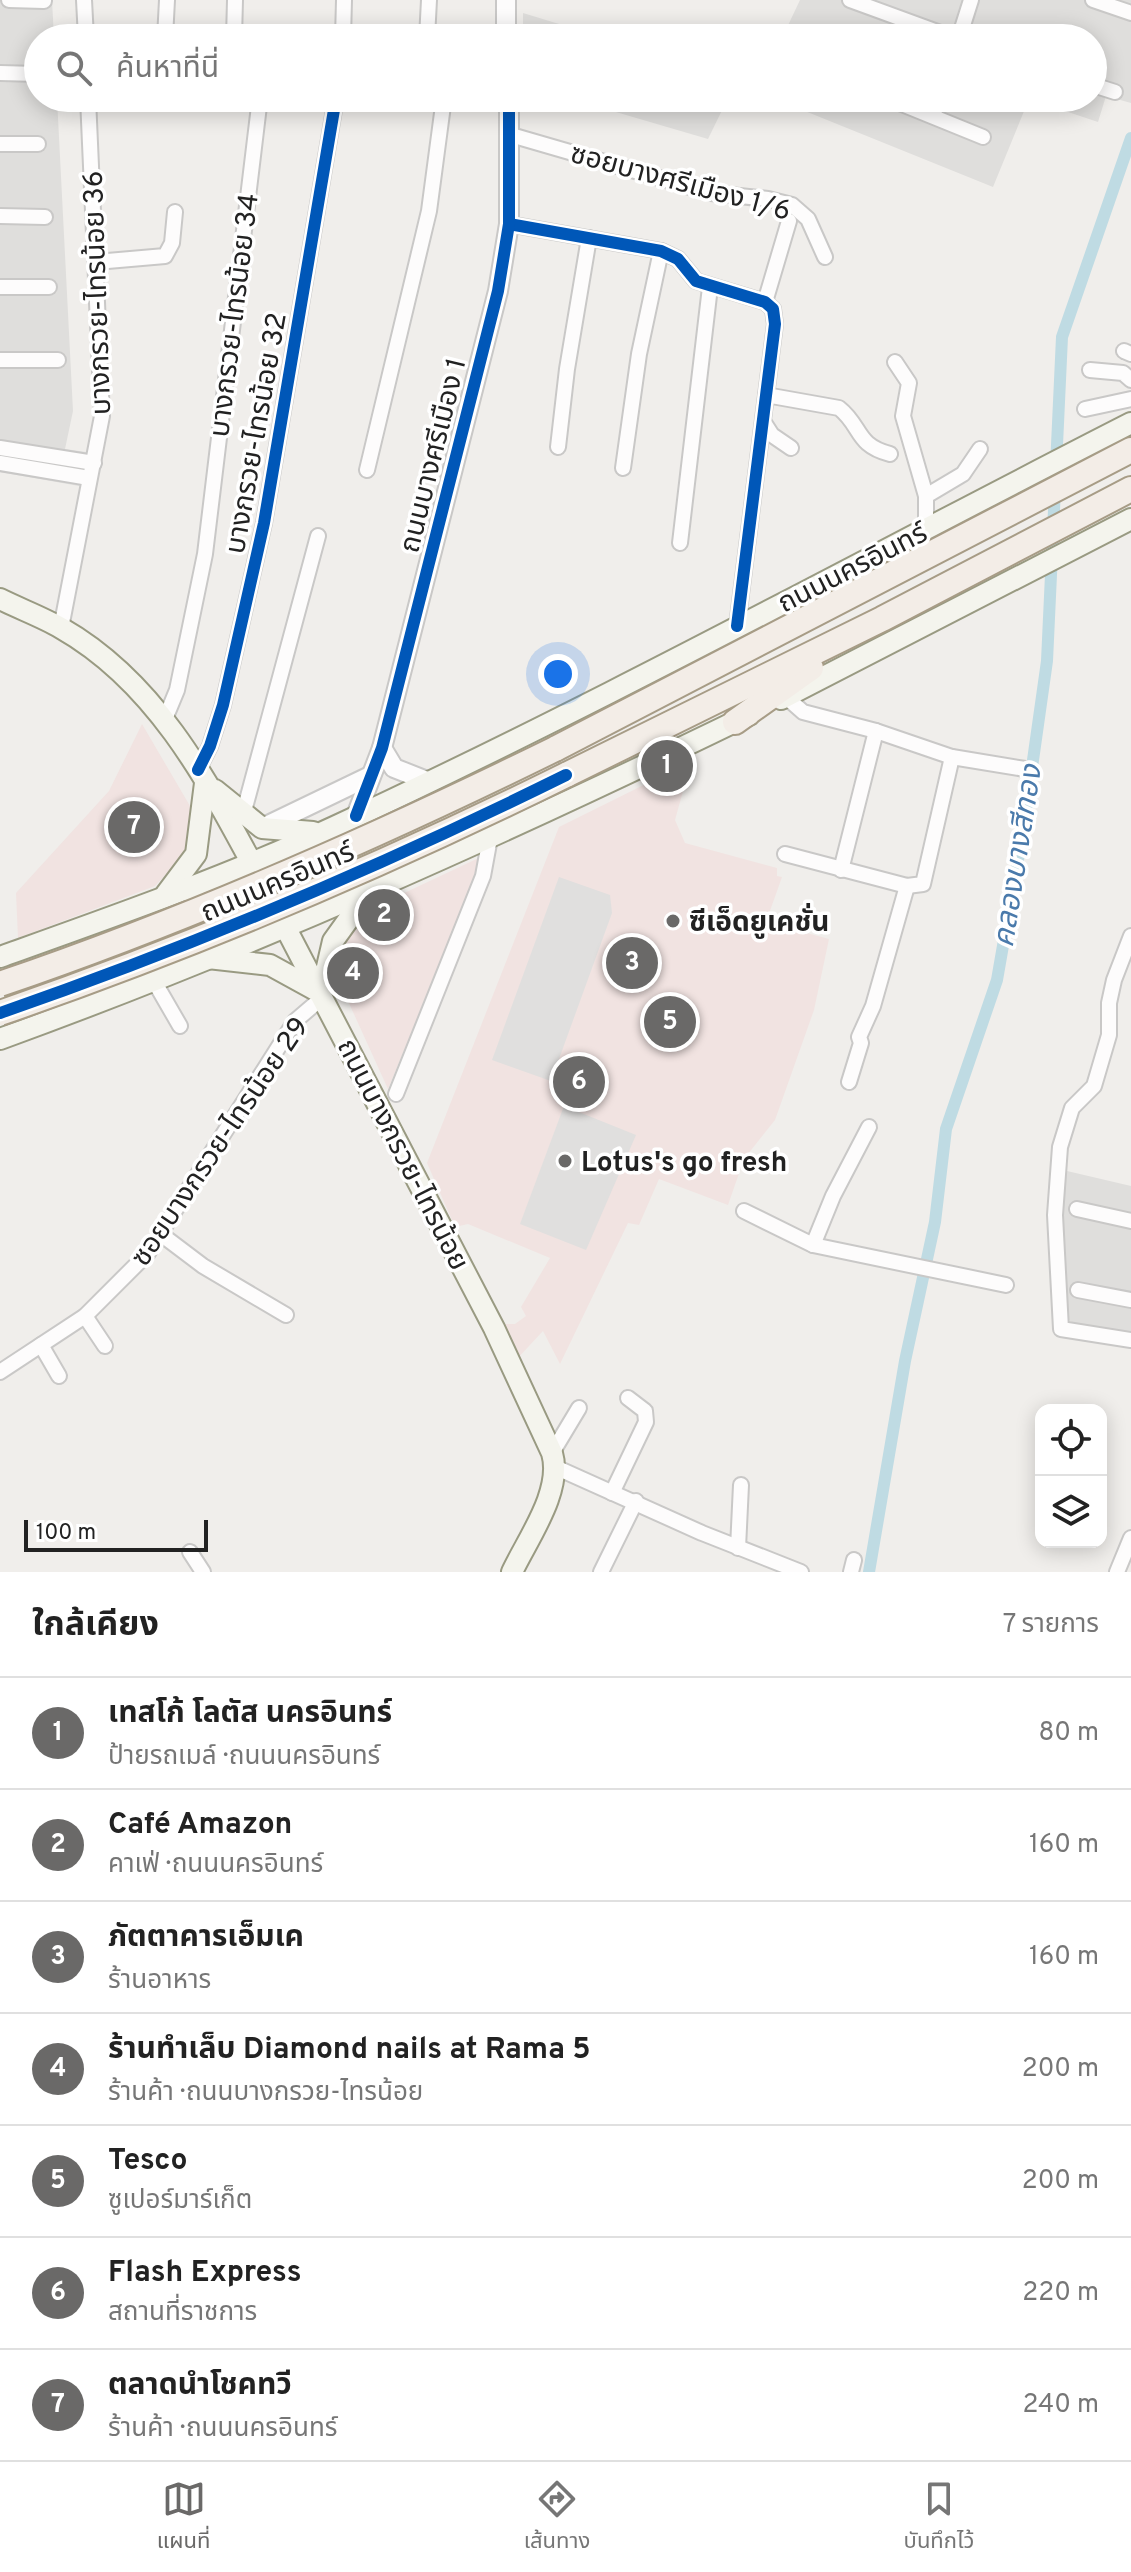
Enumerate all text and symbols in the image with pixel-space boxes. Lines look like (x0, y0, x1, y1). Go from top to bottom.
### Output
search box (24, 24, 1107, 112)
icon: search (52, 46, 96, 90)
text: ค้นหาที่นี่ (116, 51, 219, 88)
street label: ซอยบางศรีเมือง 1/6 (566, 137, 794, 231)
street label: บางกรวย-ไทรน้อย 36 (77, 170, 121, 416)
street label: บางกรวย-ไทรน้อย 34 (203, 191, 269, 439)
street label: บางกรวย-ไทรน้อย 32 (219, 310, 297, 557)
street label: ถนนบางศรีเมือง 1 (393, 355, 476, 557)
street label: ถนนนครอินทร์ (772, 516, 935, 623)
your location (538, 654, 578, 694)
pin: 1 (641, 736, 693, 796)
water label: คลองบางสีทอง (987, 761, 1052, 950)
pin: 7 (108, 797, 160, 857)
street label: ถนนนครอินทร์ (196, 835, 362, 932)
pin: 2 (358, 885, 410, 945)
place label: ซีเอ็ดยูเคชั่น (689, 902, 829, 942)
marker: ซีเอ็ดยูเคชั่น (664, 912, 682, 930)
pin: 3 (606, 933, 658, 993)
pin: 4 (327, 943, 379, 1003)
pin: 5 (644, 992, 696, 1052)
street label: ซอยบางกรวย-ไทรน้อย 29 (125, 1011, 318, 1274)
street label: ถนนบางกรวย-ไทรน้อย (327, 1033, 475, 1277)
pin: 6 (553, 1052, 605, 1112)
place label: Lotus's go fresh (581, 1146, 787, 1182)
marker: Lotus's go fresh (556, 1152, 574, 1170)
map controls (1035, 1404, 1107, 1548)
button: locate (1035, 1404, 1107, 1476)
button: layers (1035, 1476, 1107, 1548)
scale bar (24, 1516, 208, 1552)
text: 100 m (36, 1520, 96, 1547)
text: ใกล้เคียง (32, 1605, 159, 1648)
text: 7 รายการ (1003, 1609, 1099, 1642)
text: เทสโก้ โลตัส นครอินทร์ (108, 1696, 392, 1733)
text: 1 (53, 1717, 63, 1750)
text: 80 m (1039, 1717, 1099, 1750)
text: ป้ายรถเมล์ · ถนนนครอินทร์ (108, 1741, 380, 1774)
text: Café Amazon (108, 1807, 292, 1844)
text: 2 (50, 1829, 66, 1862)
text: 160 m (1029, 1829, 1099, 1862)
text: คาเฟ่ · ถนนนครอินทร์ (108, 1849, 323, 1882)
text: ภัตตาคารเอ็มเค (108, 1920, 304, 1957)
text: 3 (50, 1941, 66, 1974)
text: 160 m (1029, 1941, 1099, 1974)
text: ร้านอาหาร (108, 1965, 211, 1998)
text: ร้านทำเล็บ Diamond nails at Rama 5 (108, 2032, 591, 2069)
text: 4 (50, 2053, 66, 2086)
text: 200 m (1022, 2053, 1099, 2086)
text: ร้านค้า · ถนนบางกรวย-ไทรน้อย (108, 2077, 423, 2110)
text: Tesco (108, 2143, 188, 2180)
text: 5 (50, 2165, 66, 2198)
text: 200 m (1022, 2165, 1099, 2198)
text: ซูเปอร์มาร์เก็ต (108, 2185, 252, 2218)
text: Flash Express (108, 2255, 302, 2292)
text: 6 (50, 2277, 66, 2310)
text: 220 m (1022, 2277, 1099, 2310)
text: สถานที่ราชการ (108, 2297, 257, 2330)
text: ตลาดนำโชคทวี (108, 2368, 292, 2405)
text: 7 (51, 2389, 65, 2422)
text: 240 m (1022, 2389, 1099, 2422)
text: ร้านค้า · ถนนนครอินทร์ (108, 2413, 337, 2446)
tab: แผนที่ (157, 2477, 210, 2558)
tab: เส้นทาง (524, 2477, 590, 2558)
tab: บันทึกไว้ (904, 2477, 974, 2558)

